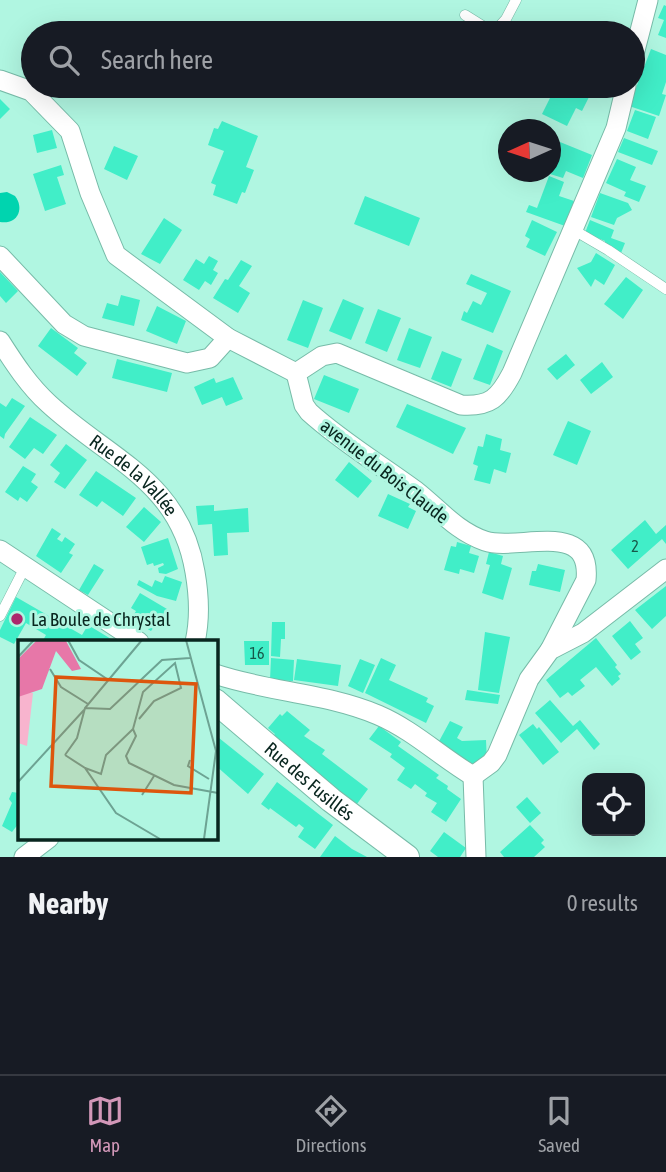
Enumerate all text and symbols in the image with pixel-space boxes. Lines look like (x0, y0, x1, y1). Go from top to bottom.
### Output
search box (21, 21, 645, 98)
icon: search (45, 41, 83, 79)
text: Search here (101, 45, 213, 75)
north arrow (498, 119, 561, 182)
street label: avenue du Bois Claude (317, 414, 453, 528)
street label: Rue de la Vallée (86, 430, 183, 520)
house number: 2 (631, 537, 639, 555)
place label: La Boule de Chrystal (31, 608, 170, 630)
marker: La Boule de Chrystal (9, 611, 25, 627)
inset map (18, 640, 217, 839)
house number: 16 (249, 644, 265, 662)
street label: Rue des Fusillés (260, 737, 359, 825)
map controls (582, 773, 645, 836)
button: locate (582, 773, 645, 836)
text: Nearby (28, 886, 108, 920)
text: 0 results (567, 890, 638, 916)
tab: Map (86, 1092, 124, 1156)
tab: Directions (296, 1092, 366, 1156)
tab: Saved (538, 1092, 580, 1156)

